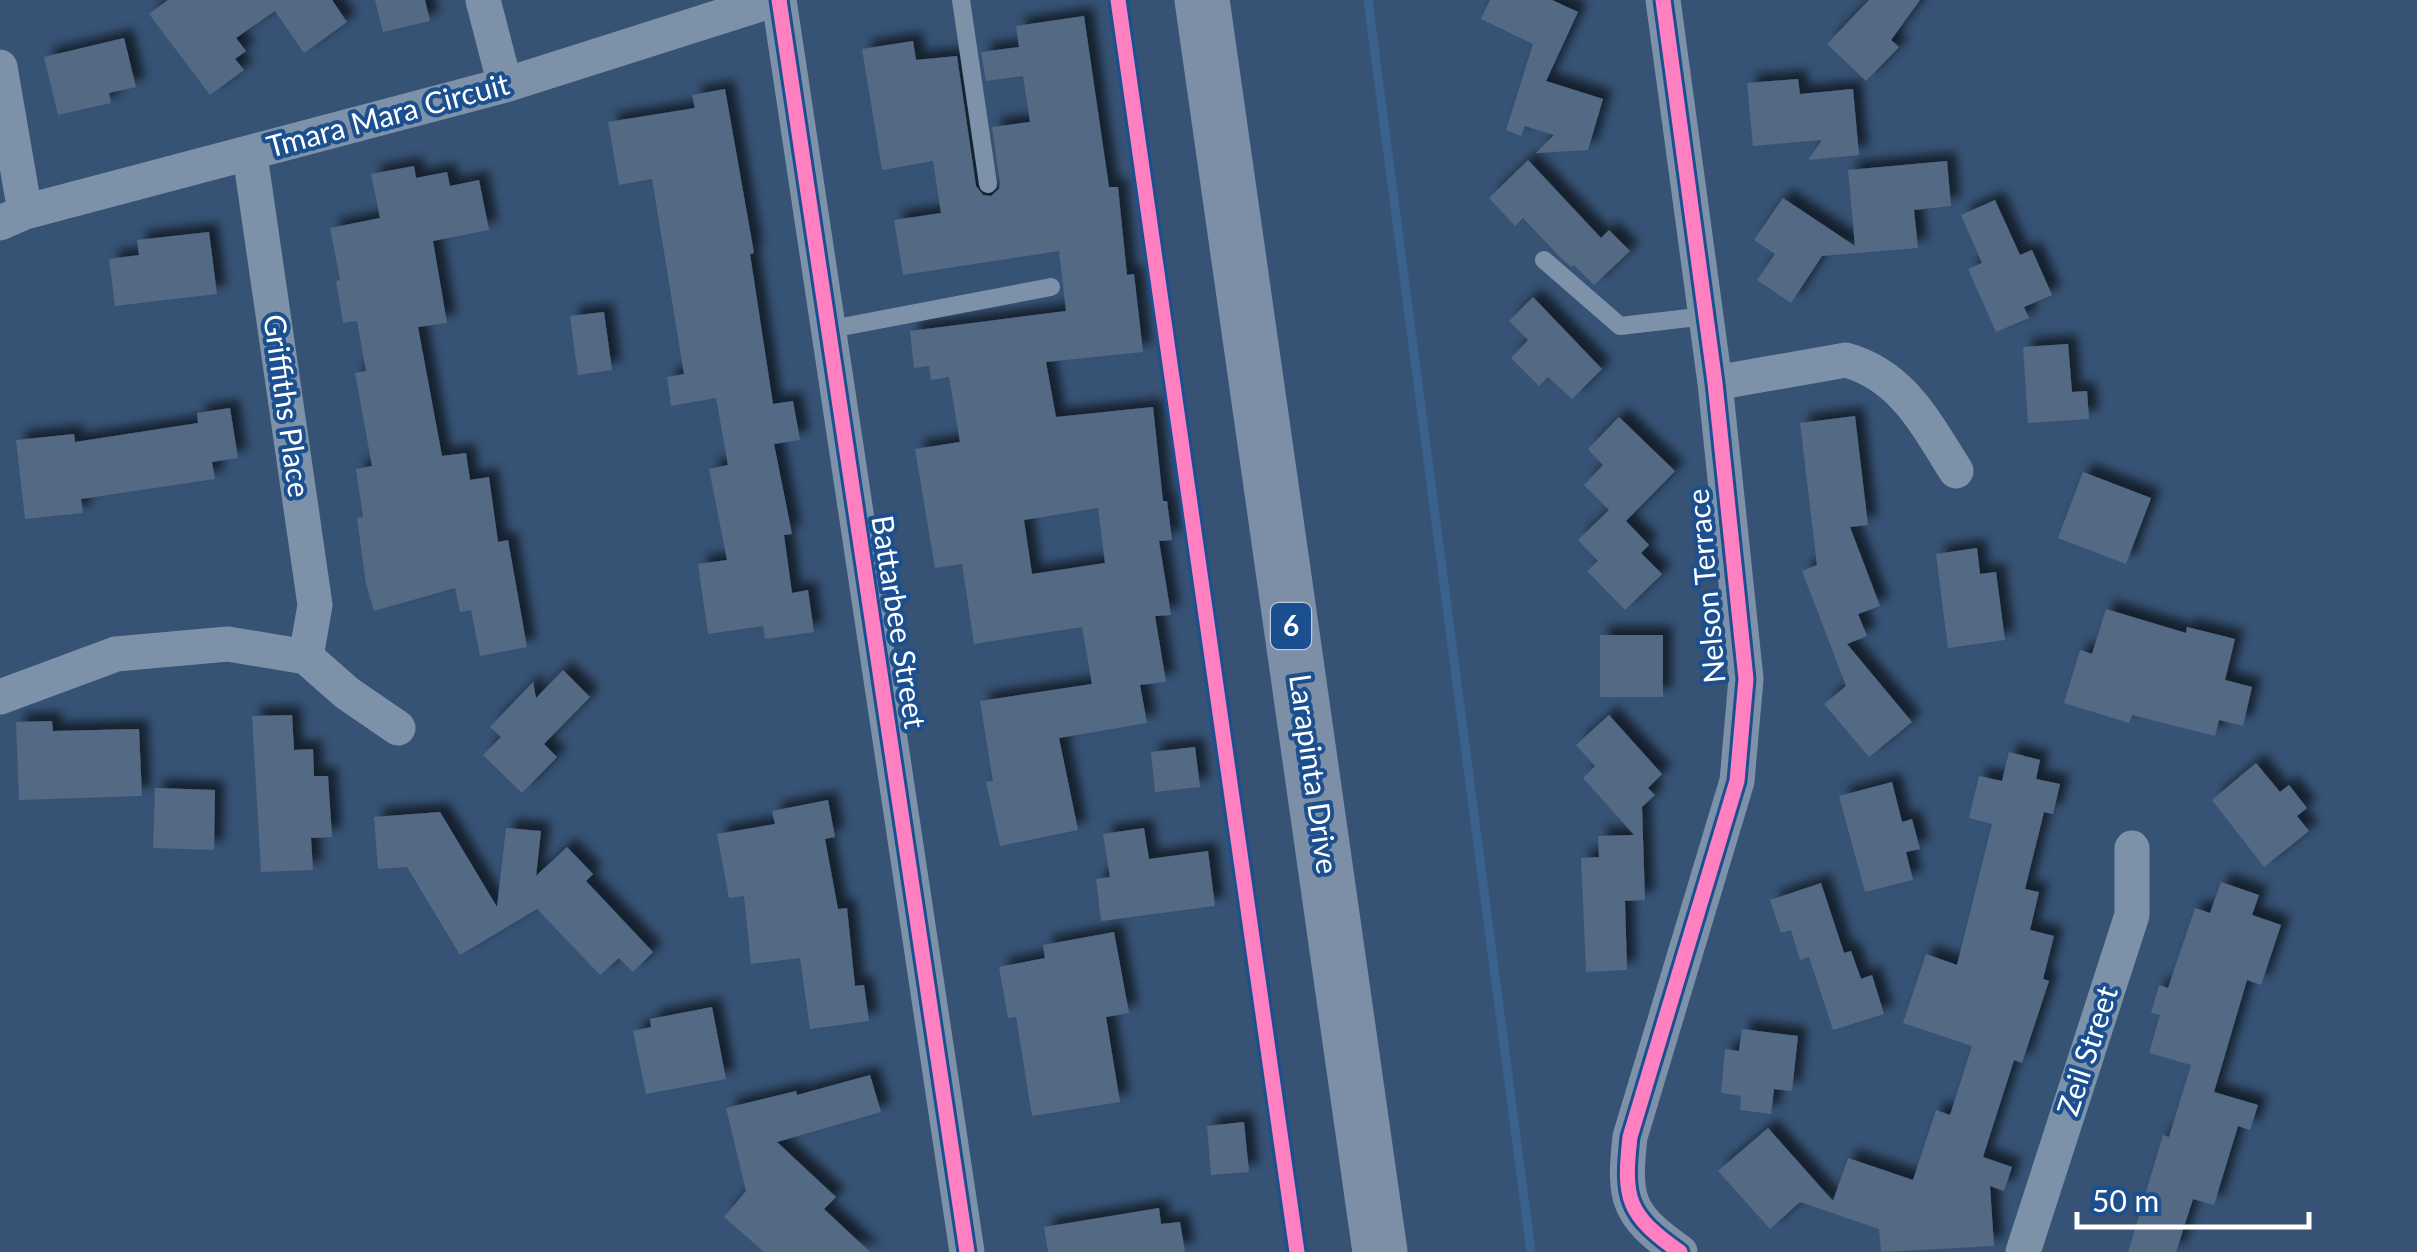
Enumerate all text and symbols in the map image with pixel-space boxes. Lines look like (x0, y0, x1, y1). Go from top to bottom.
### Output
street label: Tmara Mara Circuit (262, 64, 513, 164)
street label: Griffiths Place (257, 312, 319, 500)
street label: Nelson Terrace (1679, 487, 1731, 685)
street label: Battarbee Street (865, 513, 935, 731)
road number: 6 (1271, 603, 1311, 649)
street label: Larapinta Drive (1283, 672, 1347, 876)
street label: Zeil Street (2048, 981, 2124, 1120)
scale bar (2077, 1167, 2310, 1229)
text: 50 m (2092, 1182, 2159, 1218)

